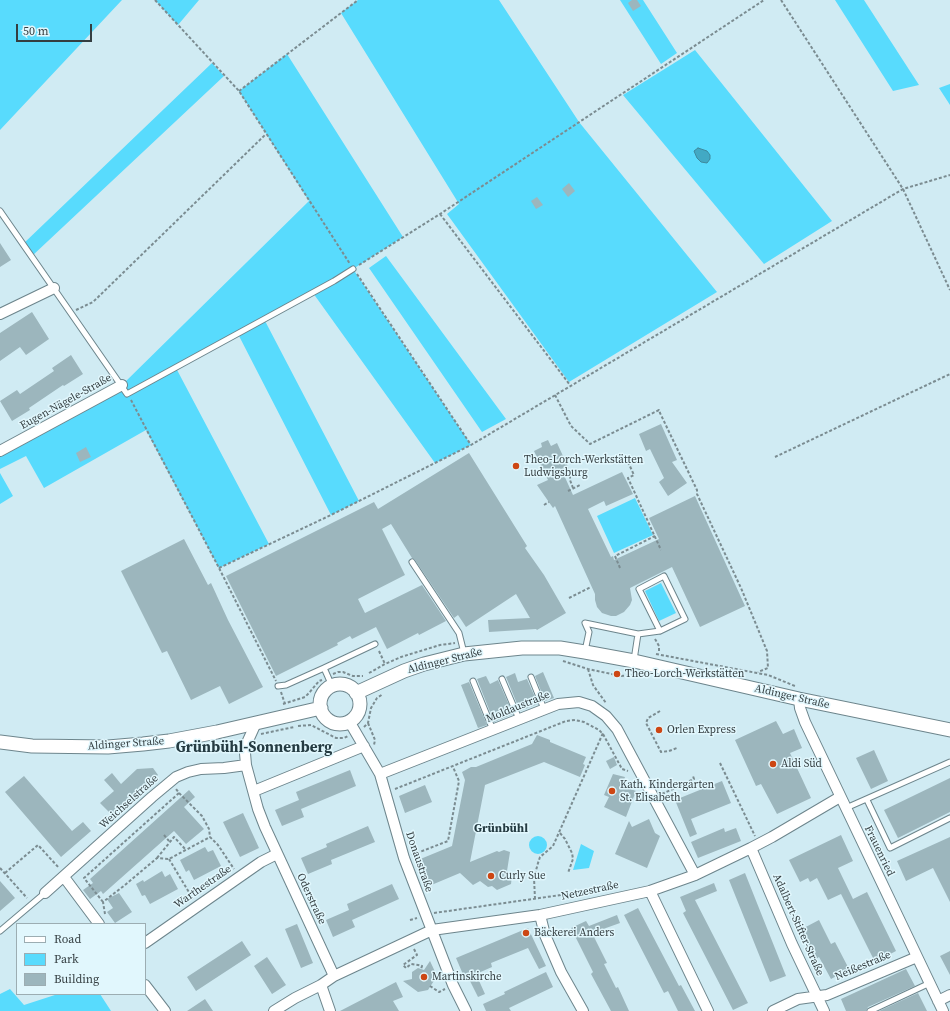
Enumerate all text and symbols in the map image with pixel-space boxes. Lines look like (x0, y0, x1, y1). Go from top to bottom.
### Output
scale bar (18, 16, 94, 42)
text: 50 m (23, 23, 49, 39)
street label: Eugen-Nägele-Straße (18, 371, 114, 433)
place label: Theo-Lorch-Werkstätten Ludwigsburg (524, 453, 643, 479)
marker: Theo-Lorch-Werkstätten Ludwigsburg (511, 461, 521, 471)
street label: Aldinger Straße (406, 645, 484, 677)
place label: Theo-Lorch-Werkstätten (625, 667, 744, 681)
marker: Theo-Lorch-Werkstätten (612, 669, 622, 679)
street label: Aldinger Straße (753, 682, 831, 712)
street label: Moldaustraße (484, 688, 552, 726)
place label: Orlen Express (667, 723, 736, 737)
marker: Orlen Express (654, 725, 664, 735)
street label: Aldinger Straße (87, 735, 165, 753)
district label: Grünbühl-Sonnenberg (176, 739, 332, 757)
place label: Aldi Süd (781, 757, 822, 771)
marker: Aldi Süd (768, 759, 778, 769)
street label: Weichselstraße (97, 772, 161, 832)
place label: Kath. Kindergarten St. Elisabeth (620, 778, 714, 804)
marker: Kath. Kindergarten St. Elisabeth (607, 786, 617, 796)
district label: Grünbühl (474, 822, 528, 836)
street label: Frauenried (861, 824, 897, 878)
street label: Donaustraße (402, 830, 436, 894)
street label: Warthestraße (172, 862, 234, 912)
place label: Curly Sue (499, 869, 546, 883)
street label: Oderstraße (293, 871, 329, 927)
marker: Curly Sue (486, 871, 496, 881)
street label: Adalbert-Stifter-Straße (770, 872, 826, 978)
street label: Netzestraße (560, 878, 620, 904)
legend (16, 923, 146, 995)
place label: Bäckerei Anders (534, 926, 614, 940)
marker: Bäckerei Anders (521, 928, 531, 938)
text: Road (54, 931, 81, 947)
street label: Neißestraße (833, 948, 893, 984)
text: Park (54, 951, 79, 967)
place label: Martinskirche (432, 970, 502, 984)
text: Building (54, 971, 99, 987)
marker: Martinskirche (419, 972, 429, 982)

